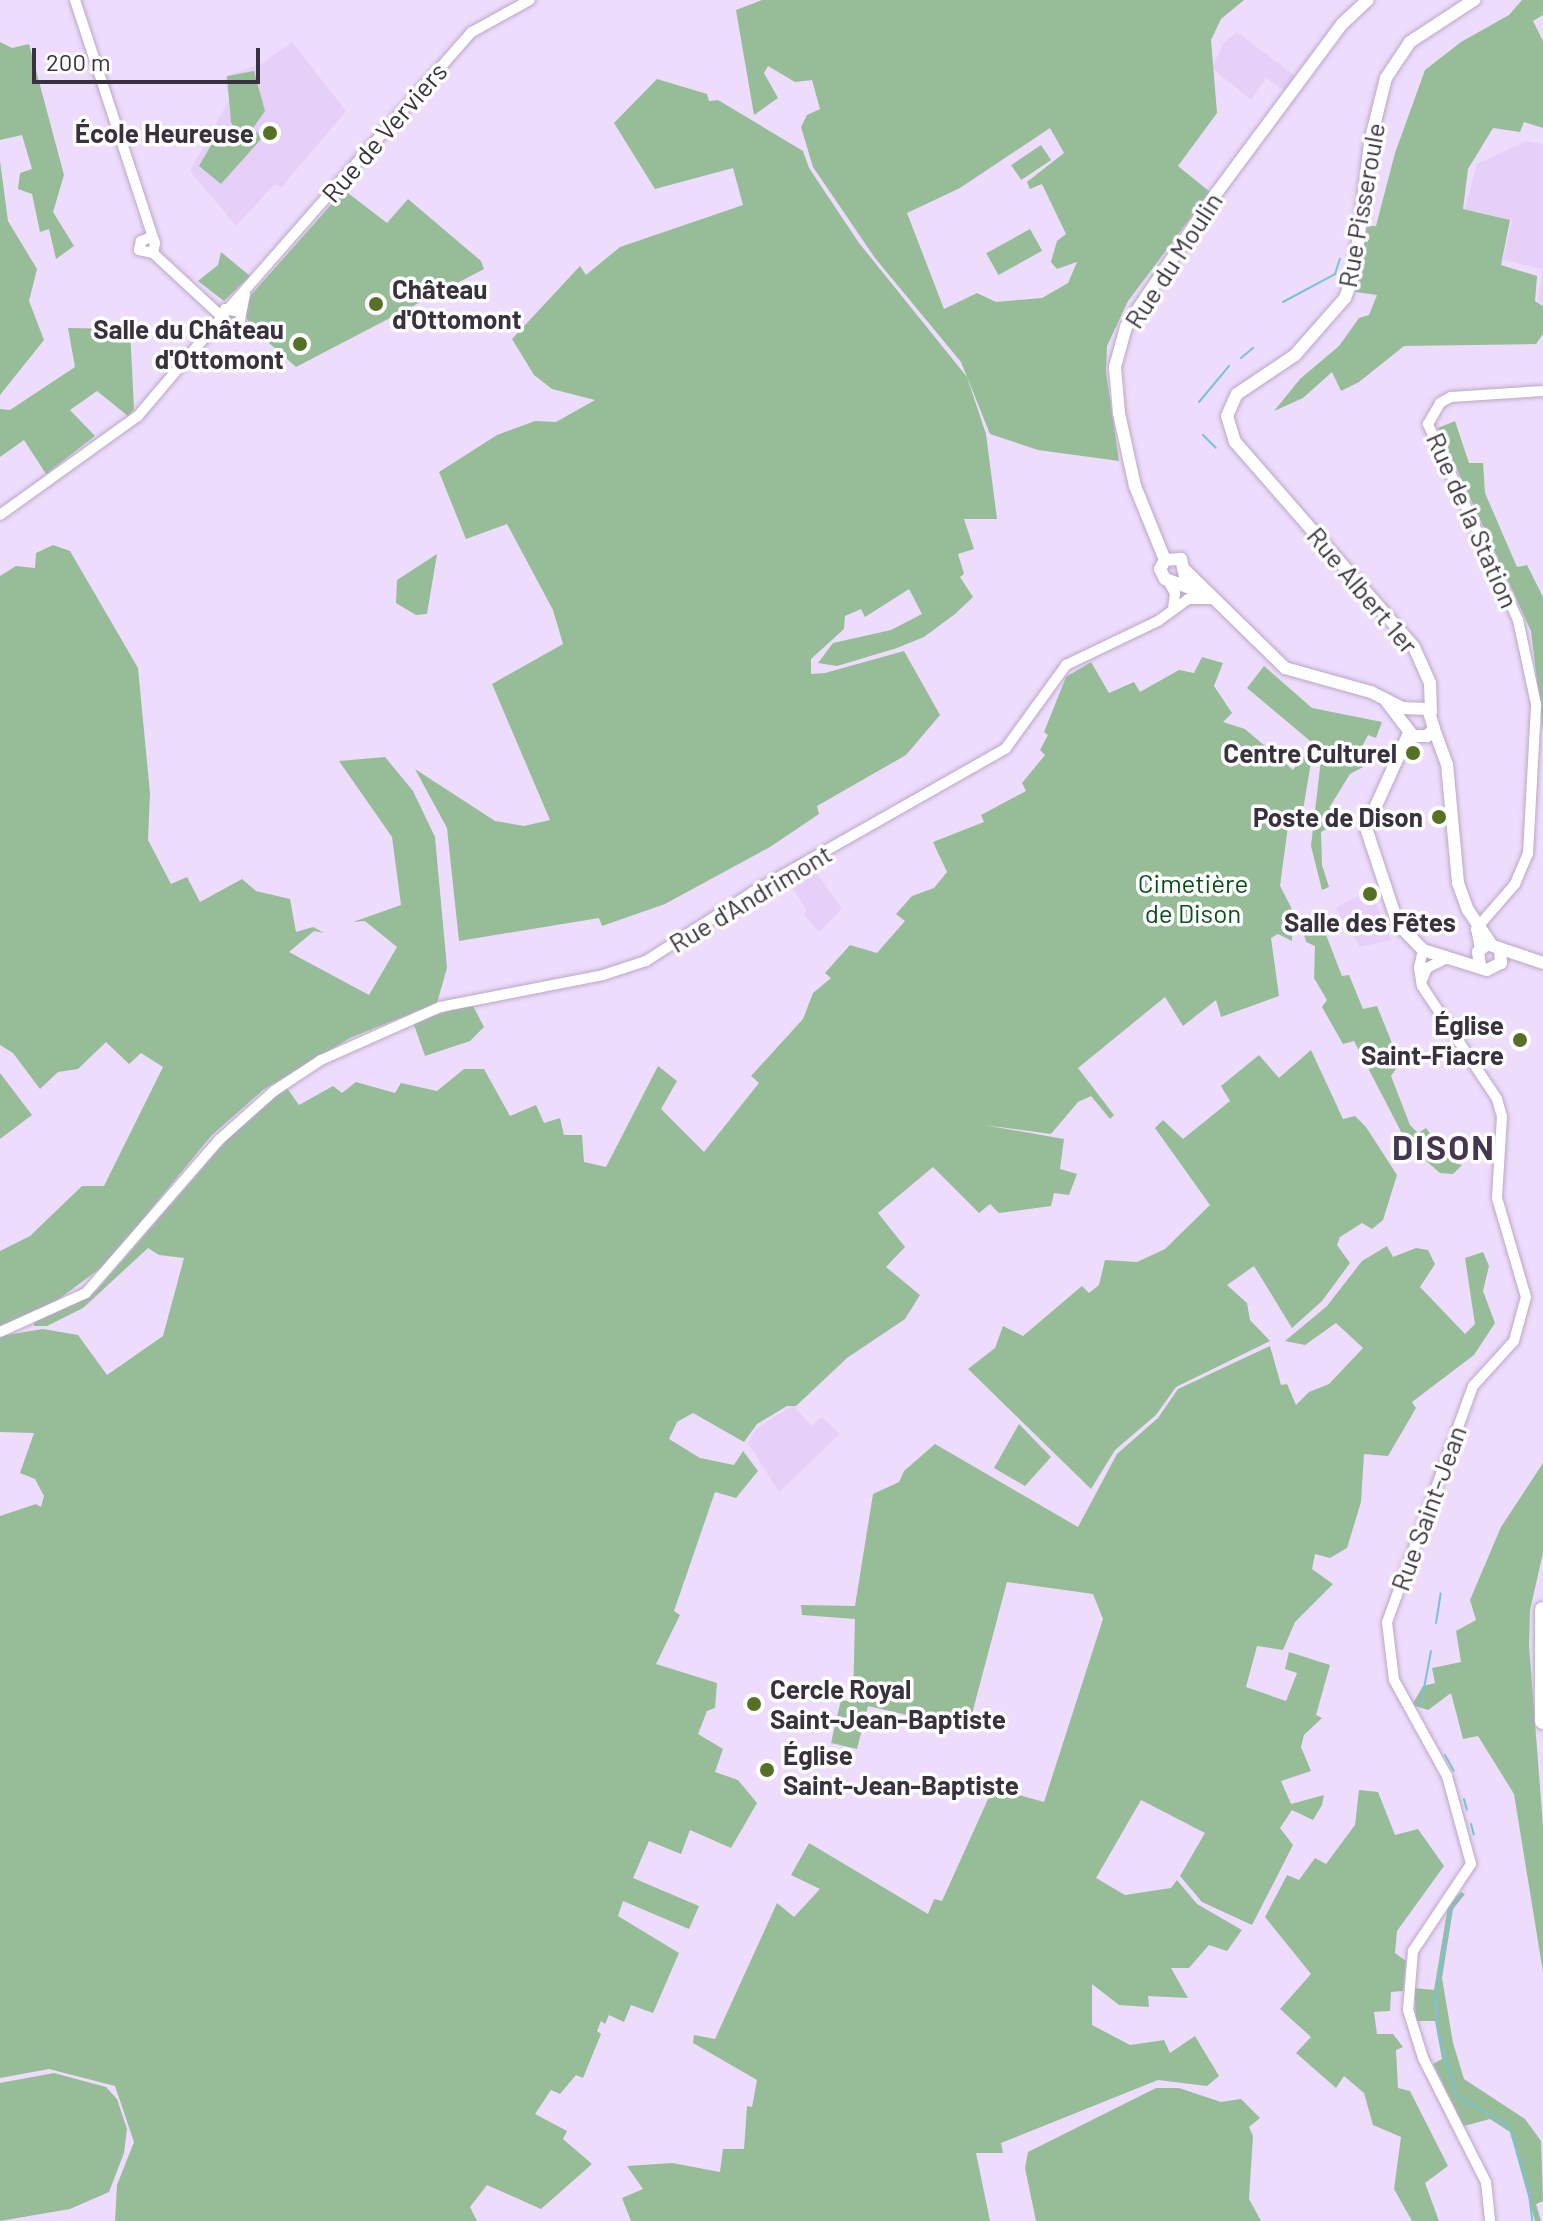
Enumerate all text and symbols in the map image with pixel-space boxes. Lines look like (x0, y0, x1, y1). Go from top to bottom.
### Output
scale bar (36, 32, 264, 82)
text: 200 m (46, 47, 111, 76)
street label: Rue de Verviers (315, 56, 453, 208)
place label: École Heureuse (75, 117, 254, 149)
street label: Rue Pisseroule (1331, 120, 1391, 290)
marker: École Heureuse (261, 124, 279, 142)
street label: Rue du Moulin (1118, 186, 1228, 334)
place label: Château d'Ottomont (392, 273, 522, 334)
marker: Château d'Ottomont (367, 295, 385, 313)
place label: Salle du Château d'Ottomont (93, 313, 284, 374)
marker: Salle du Château d'Ottomont (291, 335, 309, 353)
street label: Rue de la Station (1420, 427, 1526, 613)
street label: Rue Albert 1er (1301, 520, 1425, 660)
place label: Centre Culturel (1223, 737, 1397, 769)
marker: Centre Culturel (1404, 744, 1422, 762)
place label: Poste de Dison (1253, 801, 1423, 833)
marker: Poste de Dison (1430, 808, 1448, 826)
street label: Rue d'Andrimont (663, 837, 837, 959)
park label: Cimetière de Dison (1138, 867, 1248, 928)
marker: Salle des Fêtes (1361, 885, 1379, 903)
place label: Salle des Fêtes (1284, 906, 1456, 938)
place label: Église Saint-Fiacre (1361, 1009, 1504, 1070)
marker: Église Saint-Fiacre (1511, 1031, 1529, 1049)
district label: DISON (1392, 1127, 1496, 1167)
street label: Rue Saint-Jean (1384, 1421, 1472, 1595)
place label: Cercle Royal Saint-Jean-Baptiste (770, 1673, 1006, 1734)
marker: Cercle Royal Saint-Jean-Baptiste (745, 1695, 763, 1713)
place label: Église Saint-Jean-Baptiste (783, 1739, 1019, 1800)
marker: Église Saint-Jean-Baptiste (758, 1761, 776, 1779)

